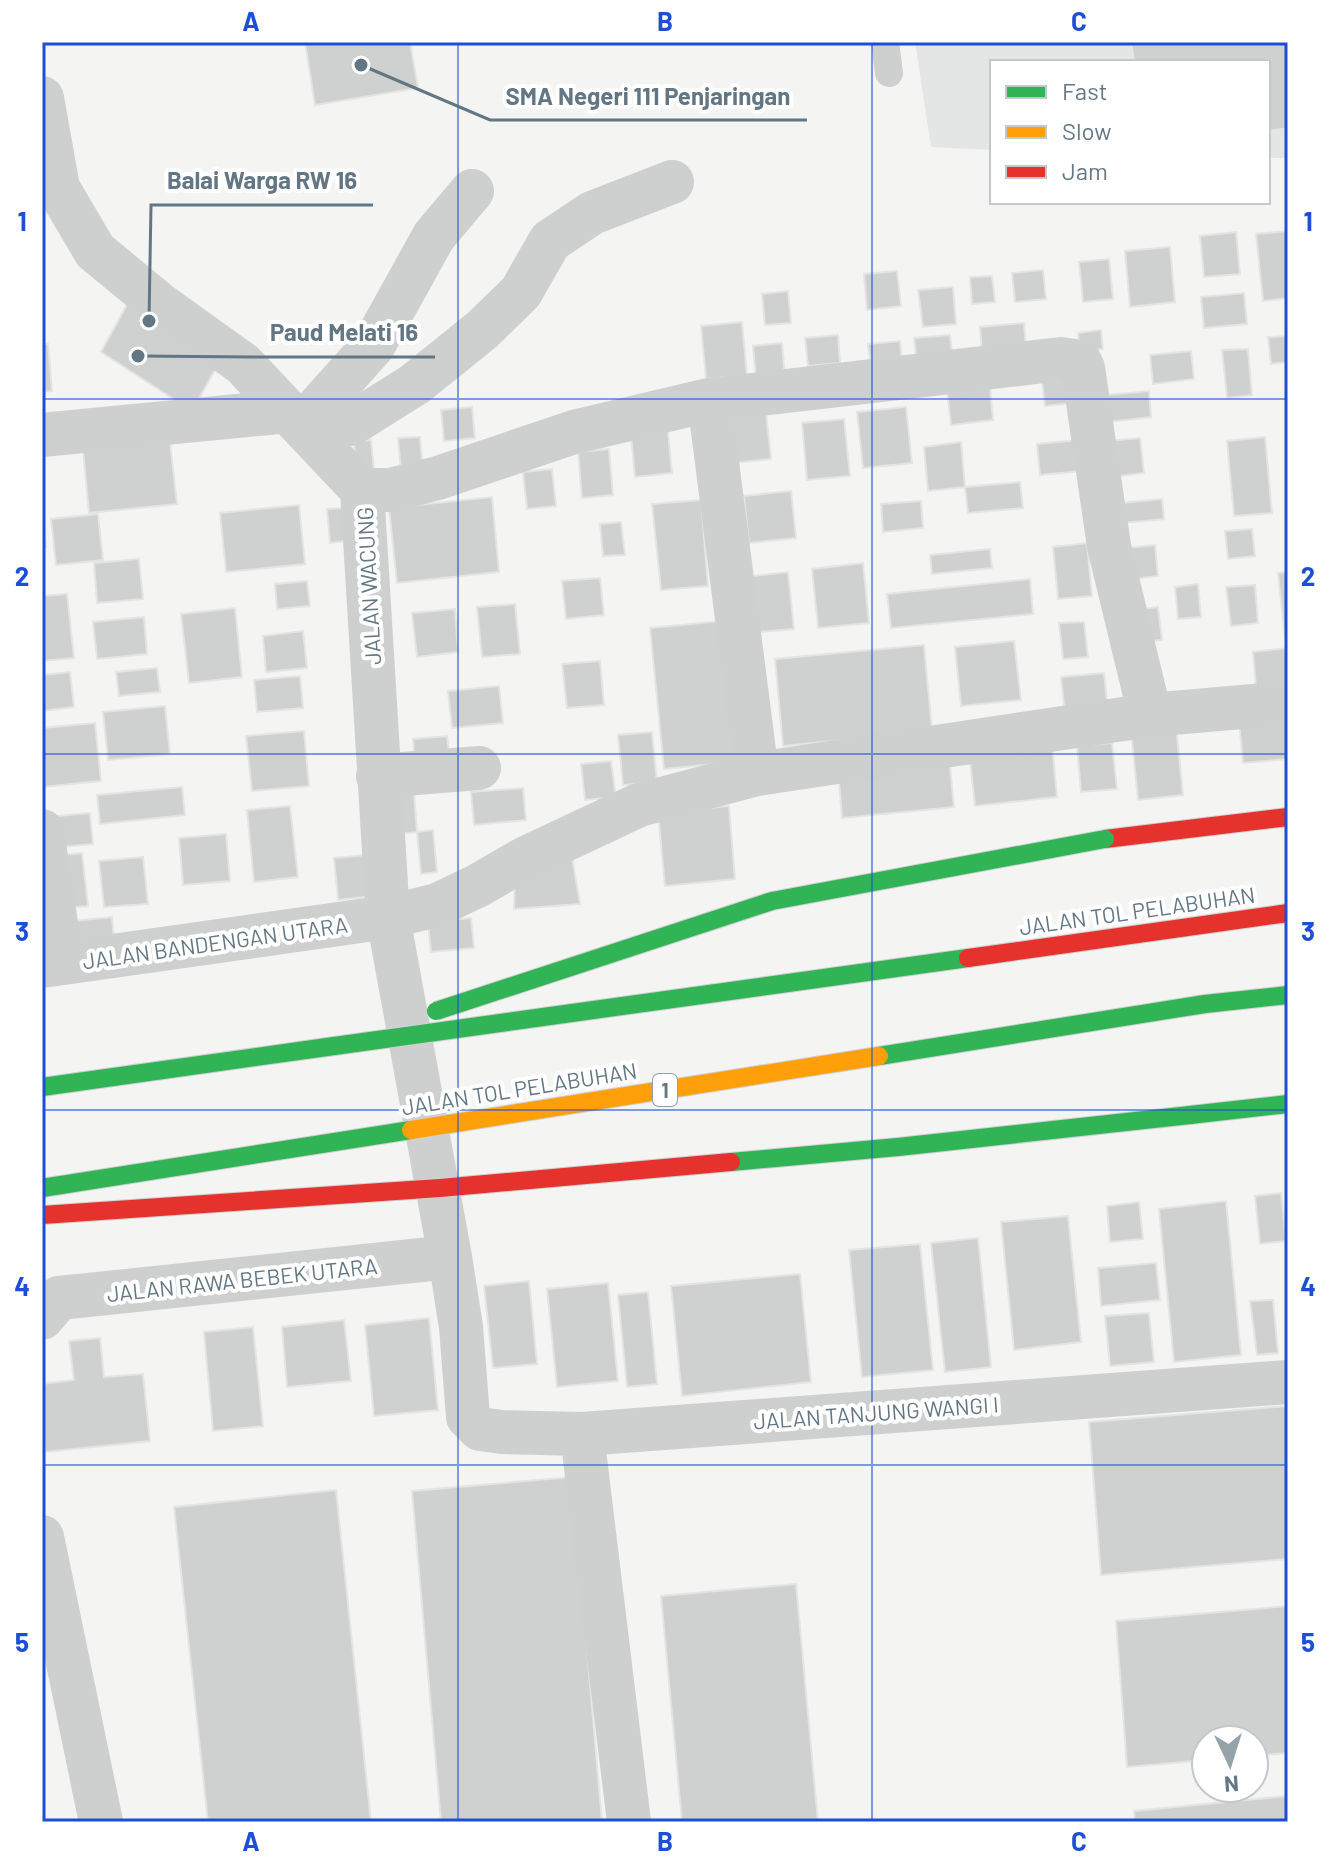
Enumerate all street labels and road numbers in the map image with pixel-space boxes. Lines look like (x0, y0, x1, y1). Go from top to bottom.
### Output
street label: JALAN WACUNG (351, 506, 385, 666)
street label: JALAN TOL PELABUHAN (1017, 881, 1257, 939)
street label: JALAN BANDENGAN UTARA (81, 911, 349, 973)
street label: JALAN TOL PELABUHAN (399, 1057, 639, 1119)
road number: 1 (653, 1074, 677, 1106)
street label: JALAN RAWA BEBEK UTARA (105, 1252, 379, 1306)
street label: JALAN TANJUNG WANGI I (752, 1390, 1000, 1434)

